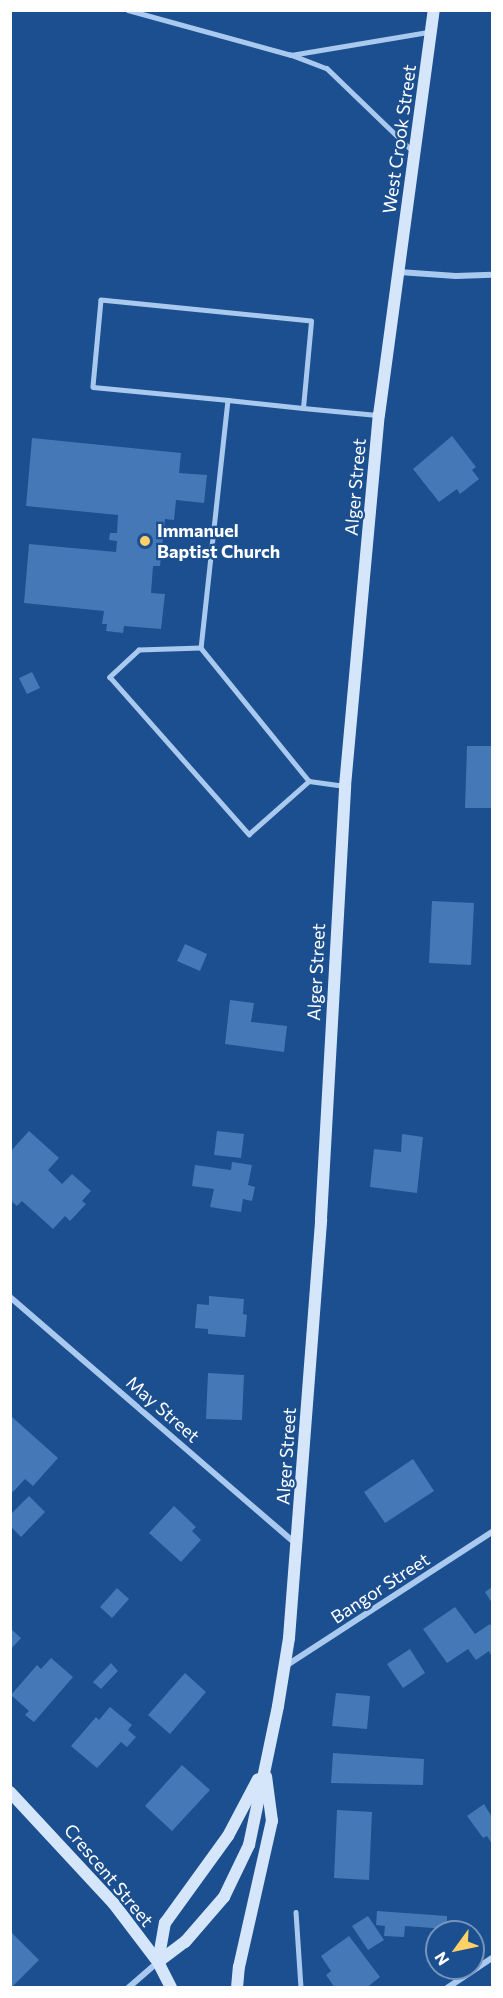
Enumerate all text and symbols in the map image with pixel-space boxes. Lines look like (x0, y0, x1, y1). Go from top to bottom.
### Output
street label: West Crook Street (378, 63, 420, 215)
street label: Alger Street (340, 437, 370, 537)
place label: Immanuel Baptist Church (157, 520, 280, 562)
marker: Immanuel Baptist Church (138, 534, 152, 548)
street label: Alger Street (303, 923, 329, 1021)
street label: May Street (122, 1371, 204, 1447)
street label: Alger Street (272, 1407, 300, 1505)
street label: Bangor Street (327, 1548, 433, 1628)
street label: Crescent Street (60, 1819, 158, 1931)
north arrow (425, 1920, 485, 1980)
text: N (430, 1949, 452, 1969)

